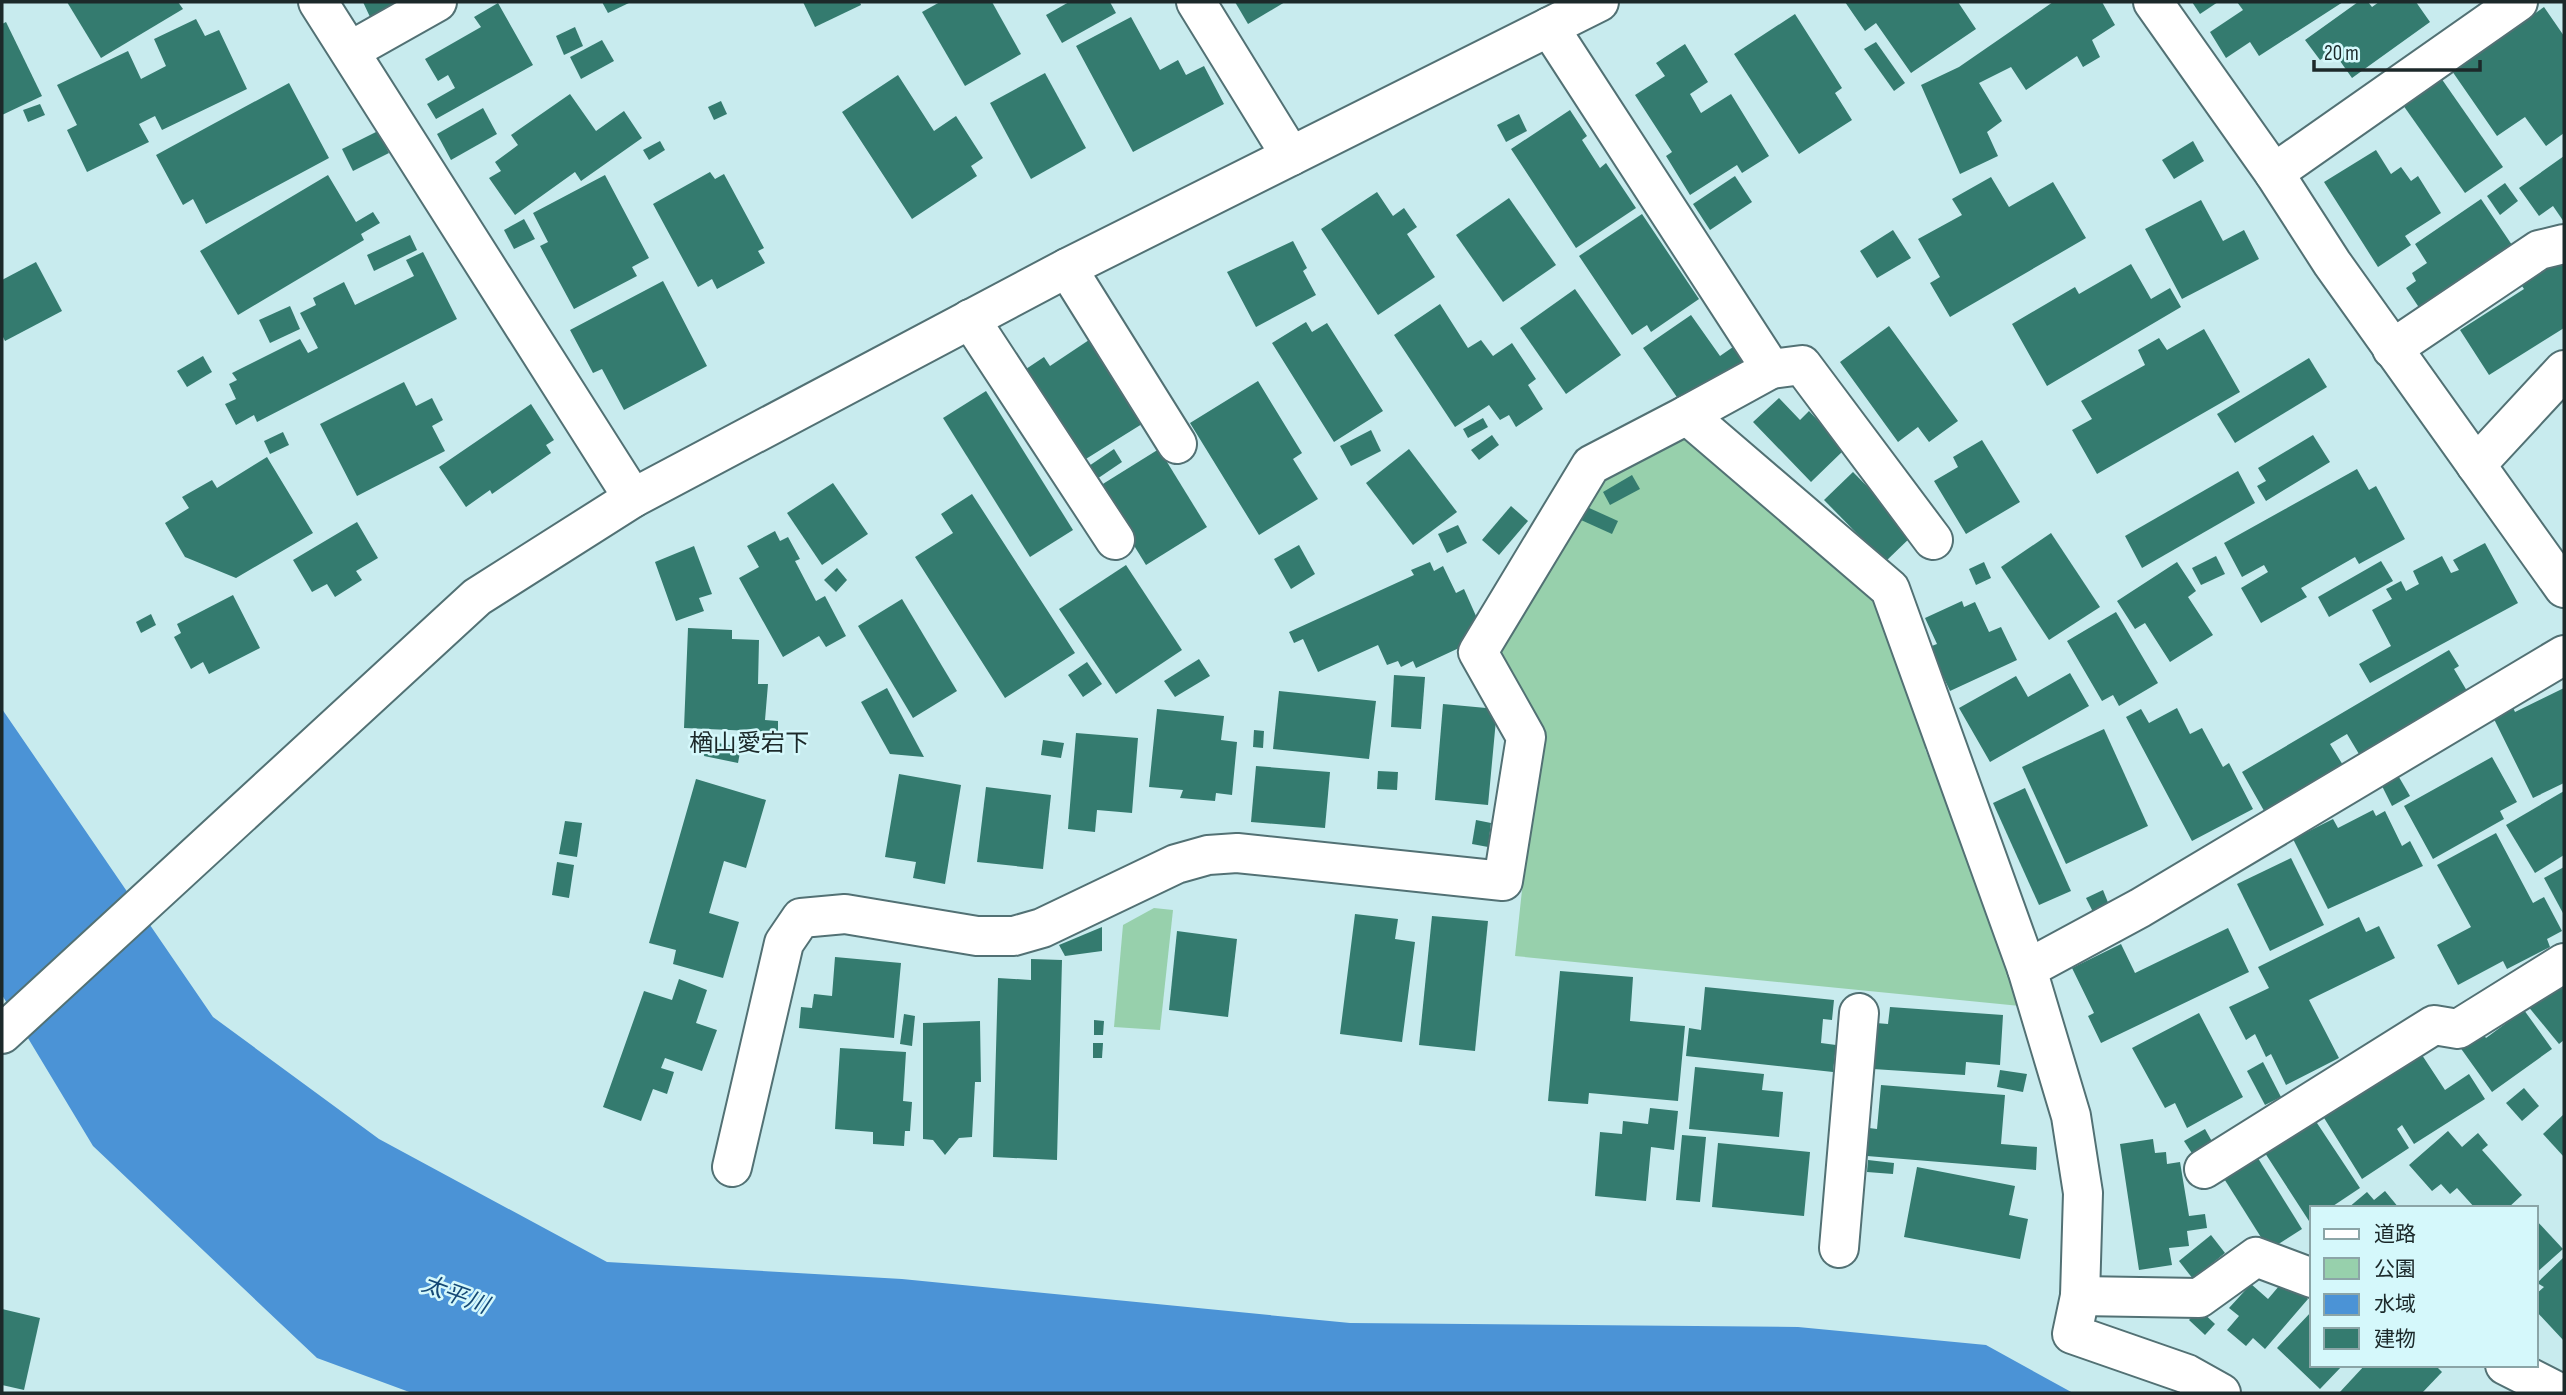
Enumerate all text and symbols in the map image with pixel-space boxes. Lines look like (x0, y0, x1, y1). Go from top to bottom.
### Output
scale bar (2314, 28, 2480, 72)
text: 20 m (2324, 41, 2359, 66)
district label: 楢山愛宕下 (689, 729, 809, 758)
legend (2310, 1206, 2538, 1367)
text: 道路 (2374, 1222, 2416, 1247)
text: 公園 (2374, 1257, 2416, 1282)
water label: 太平川 (418, 1270, 495, 1321)
text: 水域 (2374, 1292, 2416, 1317)
text: 建物 (2374, 1327, 2416, 1352)

